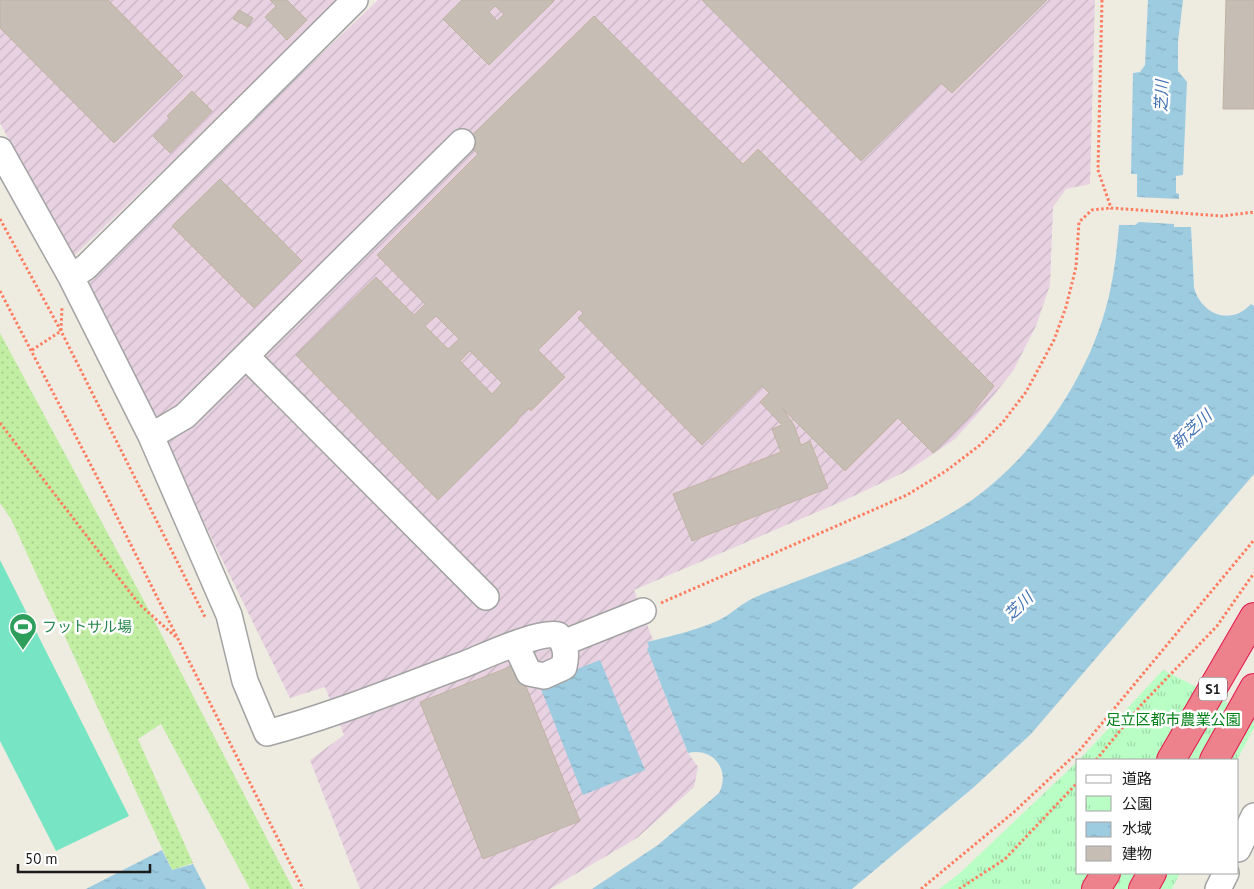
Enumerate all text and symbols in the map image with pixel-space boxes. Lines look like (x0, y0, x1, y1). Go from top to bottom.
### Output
water label: 芝川 (1150, 78, 1172, 112)
water label: 新芝川 (1167, 404, 1217, 453)
water label: 芝川 (1000, 586, 1038, 624)
sports icon: フットサル場 (8, 612, 38, 651)
place label: フットサル場 (42, 617, 132, 636)
road number: S1 (1199, 678, 1227, 701)
park label: 足立区都市農業公園 (1105, 710, 1241, 729)
legend (1076, 759, 1239, 874)
text: 道路 (1122, 769, 1152, 788)
text: 公園 (1122, 794, 1152, 813)
text: 水域 (1122, 819, 1152, 838)
scale bar (18, 842, 150, 874)
text: 建物 (1122, 844, 1152, 863)
text: 50 m (25, 849, 58, 868)

